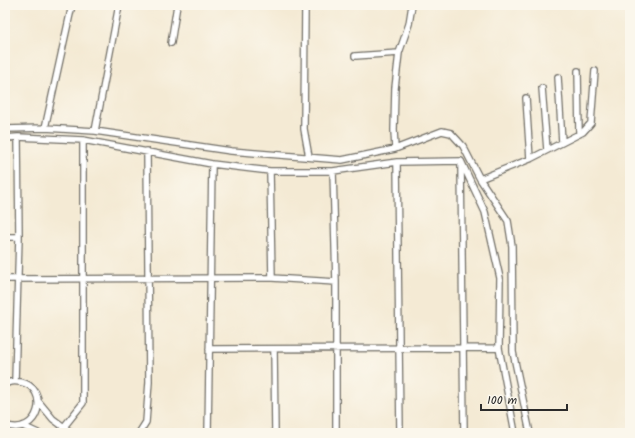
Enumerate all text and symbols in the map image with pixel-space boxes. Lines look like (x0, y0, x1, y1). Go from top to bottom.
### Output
scale bar (481, 386, 567, 412)
text: 100 m (487, 391, 518, 410)

